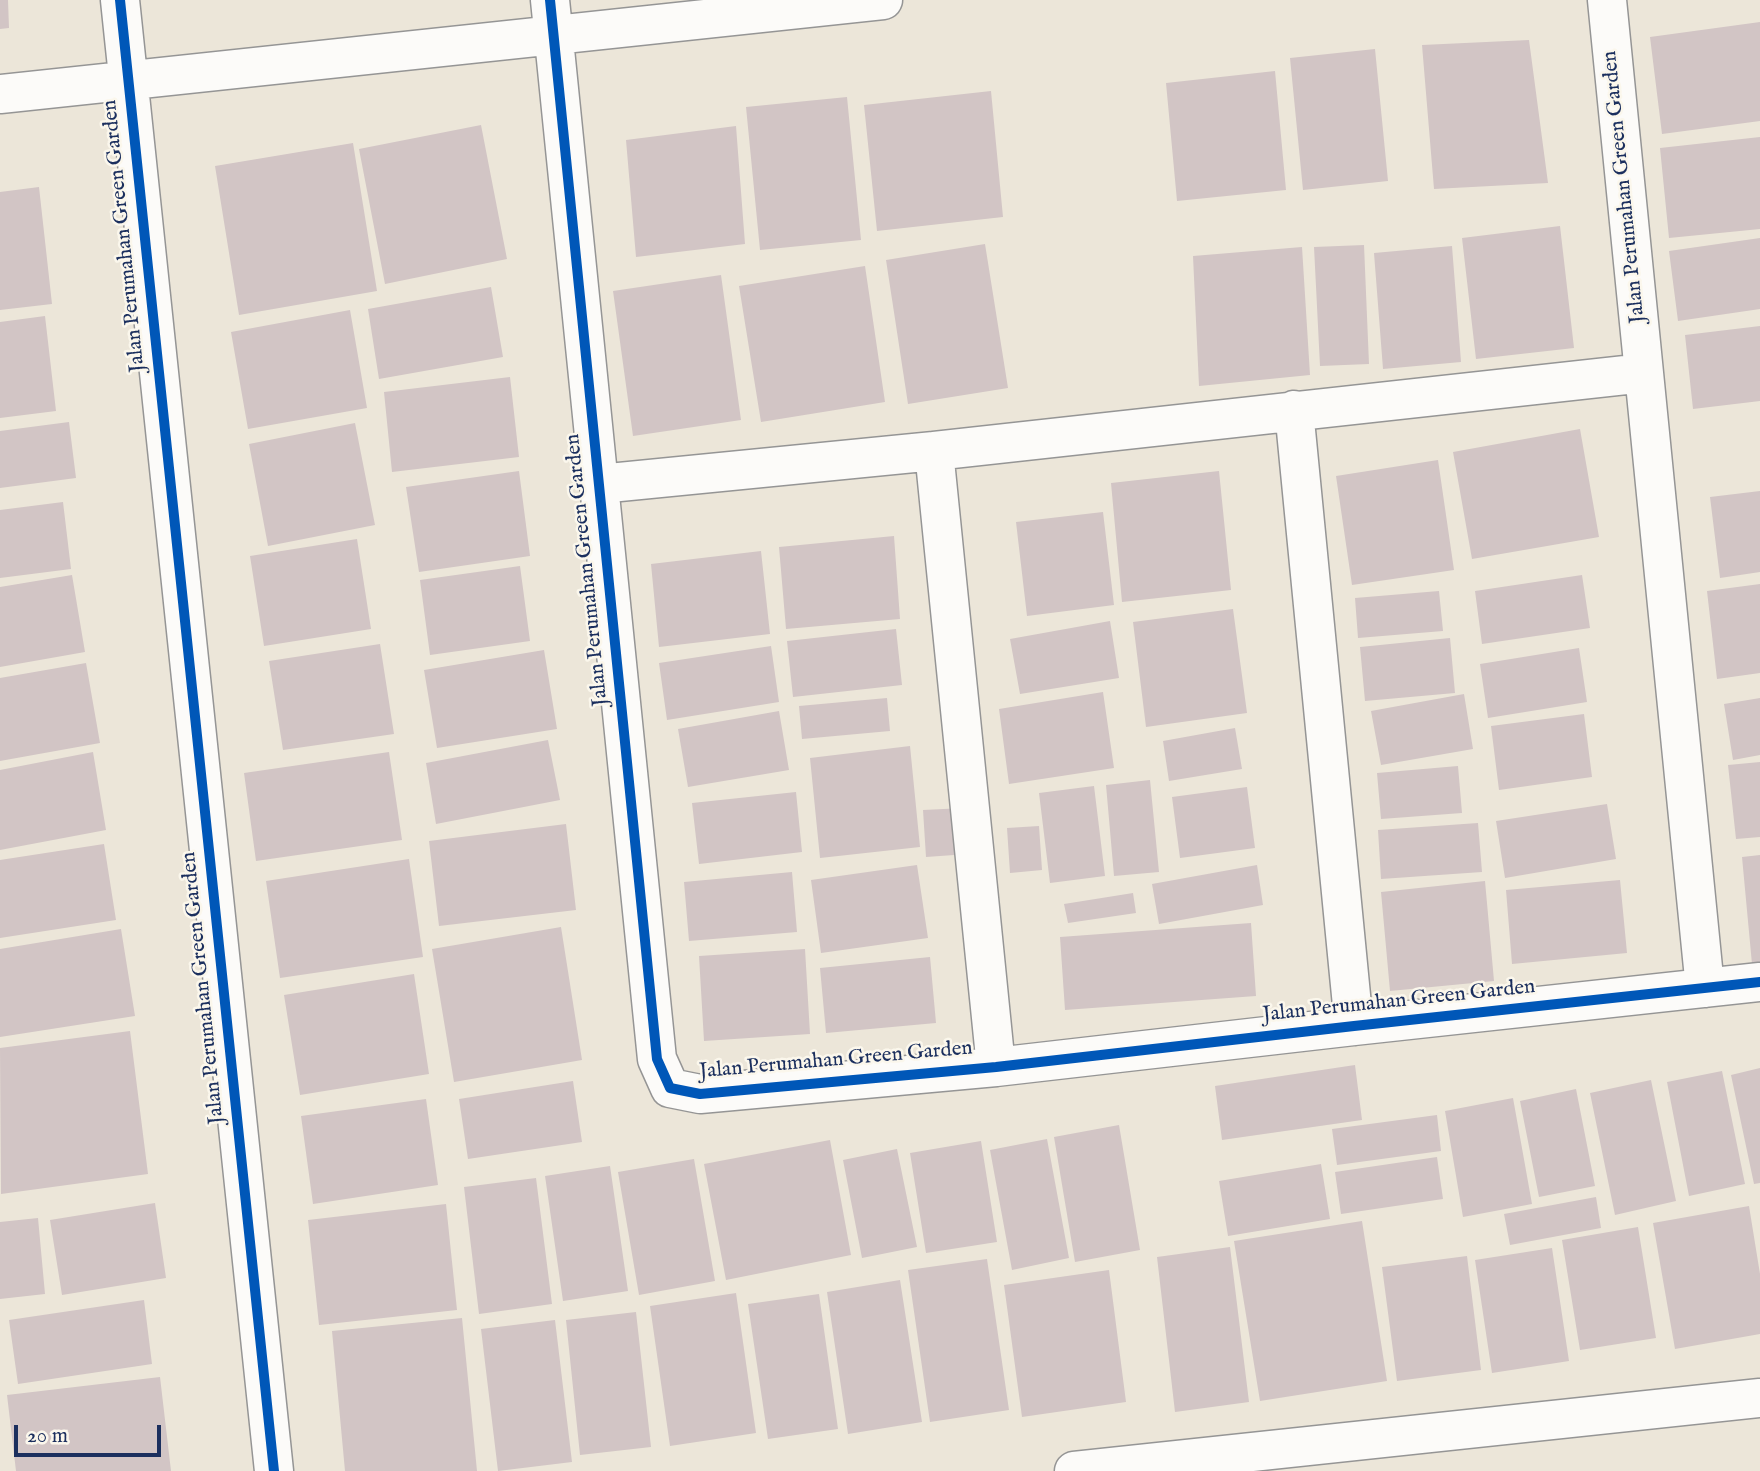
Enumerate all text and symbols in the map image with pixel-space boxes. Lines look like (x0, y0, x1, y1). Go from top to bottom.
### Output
street label: Jalan Perumahan Green Garden (1598, 49, 1652, 325)
street label: Jalan Perumahan Green Garden (98, 98, 152, 374)
street label: Jalan Perumahan Green Garden (561, 432, 615, 708)
street label: Jalan Perumahan Green Garden (177, 850, 231, 1126)
street label: Jalan Perumahan Green Garden (1261, 975, 1537, 1029)
street label: Jalan Perumahan Green Garden (698, 1037, 974, 1085)
scale bar (18, 1412, 164, 1456)
text: 20 m (27, 1423, 68, 1450)

